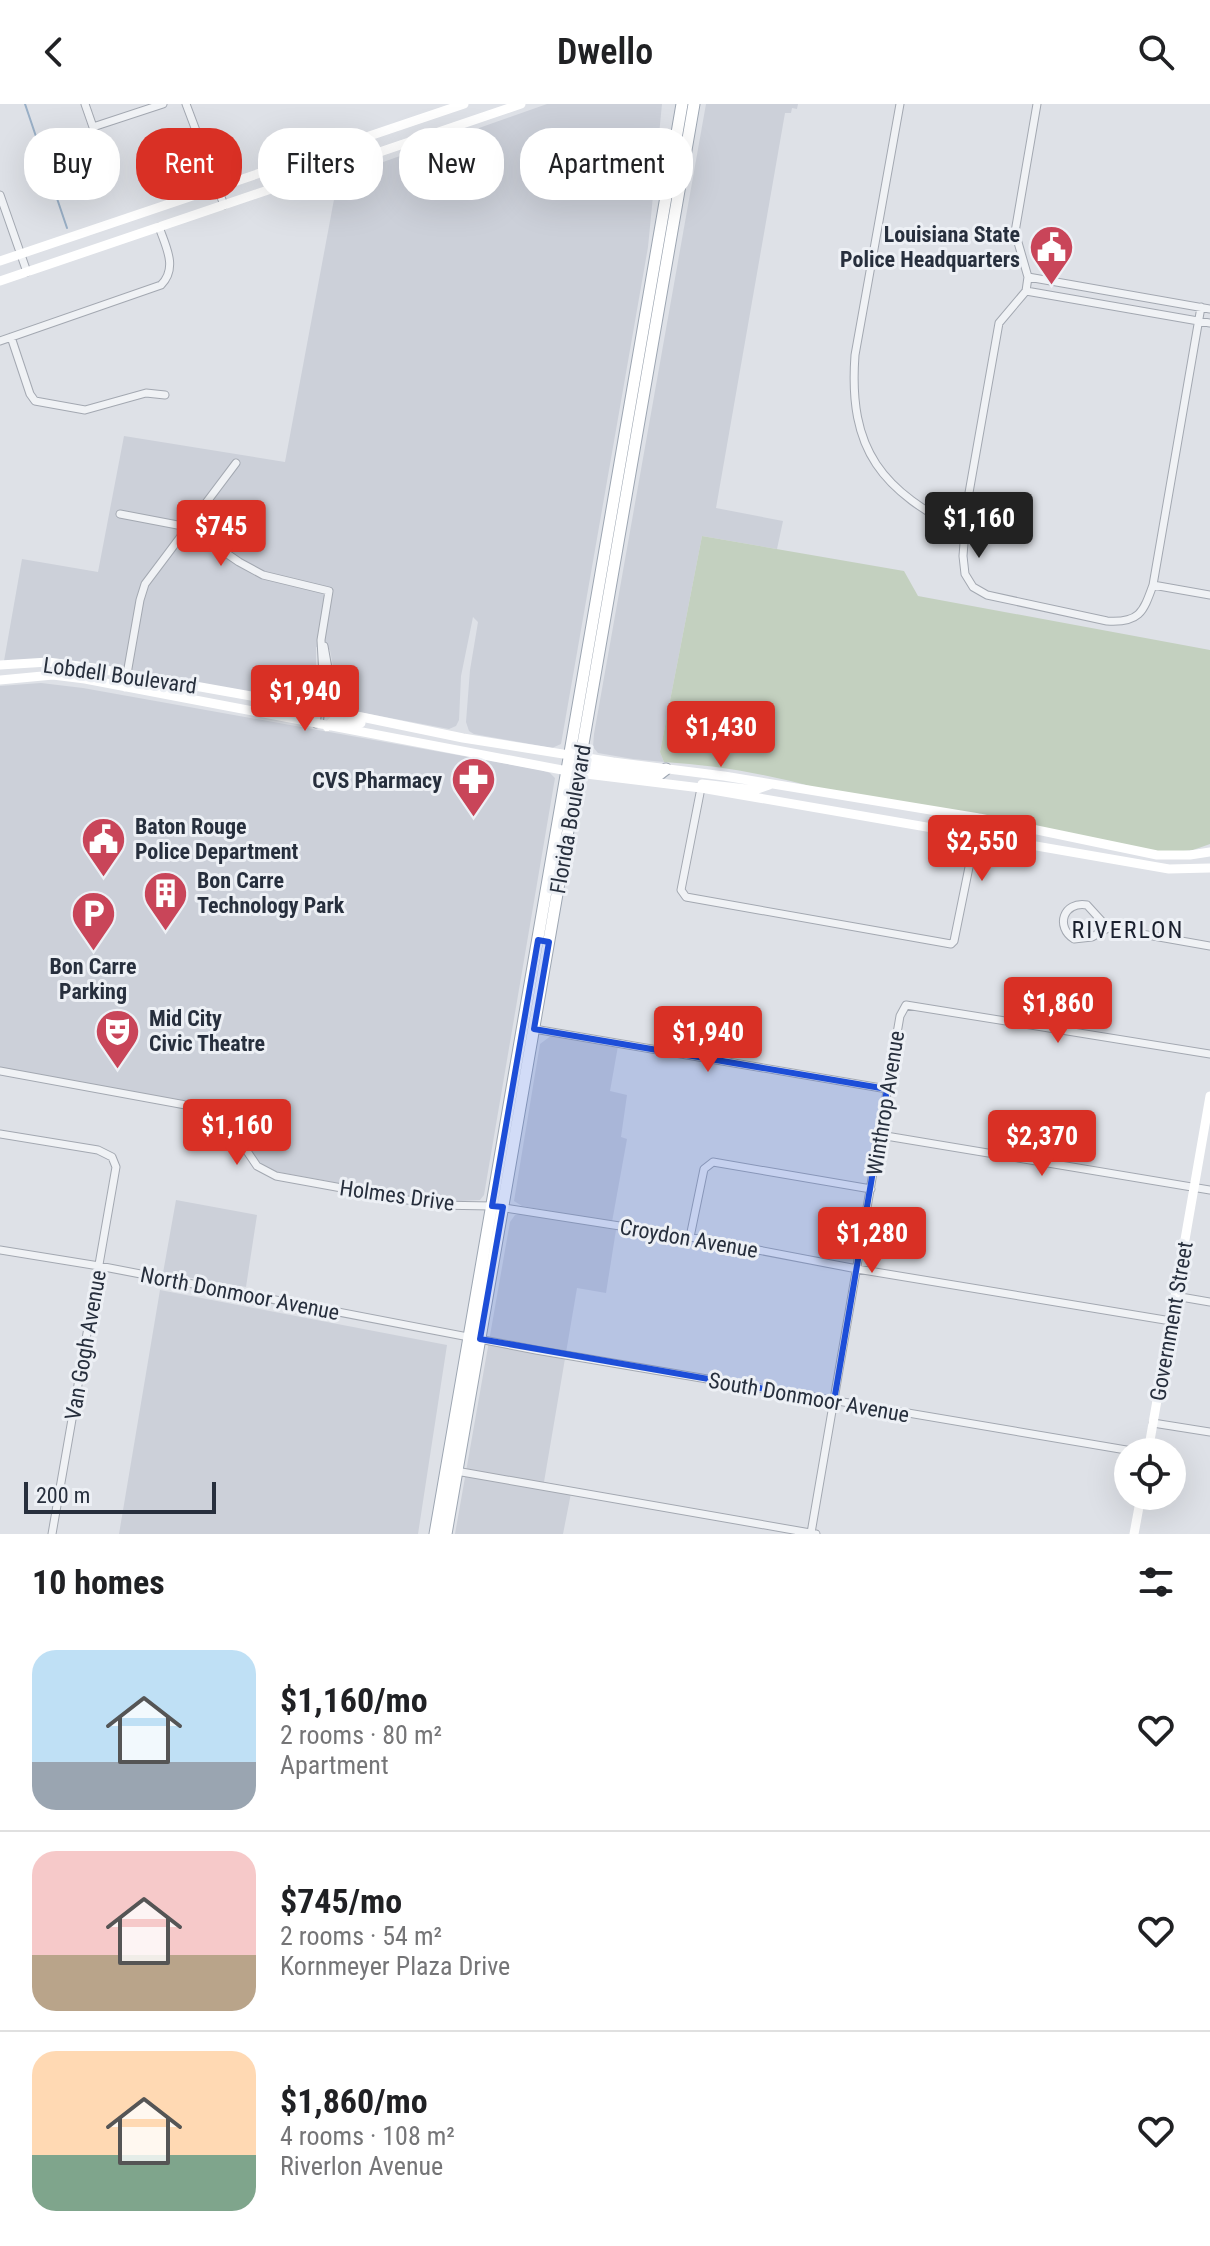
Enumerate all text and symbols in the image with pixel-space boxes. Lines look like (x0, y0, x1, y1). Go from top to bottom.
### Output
icon: back (32, 30, 76, 74)
icon: search (1134, 30, 1178, 74)
text: Dwello (557, 31, 653, 73)
chip: Buy (24, 128, 120, 200)
chip: Rent (136, 128, 242, 200)
chip: Filters (258, 128, 383, 200)
chip: New (399, 128, 504, 200)
chip: Apartment (520, 128, 693, 200)
place label: Louisiana State Police Headquarters (840, 222, 1020, 272)
public building icon: Louisiana State Police Headquarters (1027, 223, 1075, 286)
pin: $1,160 (914, 492, 1044, 560)
pin: $745 (174, 500, 268, 568)
text: $1,160 (943, 503, 1015, 533)
text: $745 (195, 511, 247, 541)
street label: Lobdell Boulevard (42, 652, 198, 699)
pin: $1,940 (240, 665, 370, 733)
text: $1,940 (269, 676, 341, 706)
pin: $1,430 (656, 701, 786, 769)
text: $1,430 (685, 712, 757, 742)
street label: Florida Boulevard (545, 743, 596, 896)
pharmacy icon: CVS Pharmacy (449, 756, 497, 819)
place label: CVS Pharmacy (312, 768, 442, 793)
place label: Baton Rouge Police Department (135, 814, 299, 864)
public building icon: Baton Rouge Police Department (80, 815, 128, 878)
pin: $2,550 (917, 815, 1047, 883)
text: $2,550 (946, 826, 1018, 856)
place label: Bon Carre Technology Park (197, 868, 345, 918)
building icon: Bon Carre Technology Park (142, 869, 190, 932)
parking icon: Bon Carre Parking (69, 889, 117, 952)
district label: RIVERLON (1072, 916, 1184, 944)
place label: Bon Carre Parking (50, 954, 136, 1004)
pin: $1,860 (993, 977, 1123, 1045)
text: $1,860 (1022, 988, 1094, 1018)
place label: Mid City Civic Theatre (149, 1006, 265, 1056)
pin: $1,940 (643, 1006, 773, 1074)
theatre icon: Mid City Civic Theatre (94, 1007, 142, 1070)
text: $1,940 (672, 1017, 744, 1047)
street label: Winthrop Avenue (862, 1029, 909, 1177)
pin: $1,160 (172, 1099, 302, 1167)
text: $1,160 (201, 1110, 273, 1140)
pin: $2,370 (977, 1110, 1107, 1178)
text: $2,370 (1006, 1121, 1078, 1151)
street label: Holmes Drive (338, 1175, 456, 1216)
pin: $1,280 (807, 1207, 937, 1275)
street label: Croydon Avenue (618, 1214, 760, 1263)
text: $1,280 (836, 1218, 908, 1248)
street label: Government Street (1145, 1239, 1198, 1403)
street label: North Donmoor Avenue (138, 1262, 341, 1325)
street label: Van Gogh Avenue (60, 1268, 111, 1422)
street label: South Donmoor Avenue (707, 1368, 911, 1427)
map controls (1114, 1438, 1186, 1510)
button: locate (1114, 1438, 1186, 1510)
scale bar (24, 1478, 216, 1514)
text: 200 m (36, 1483, 90, 1508)
icon: filters (1134, 1560, 1178, 1604)
text: 10 homes (32, 1562, 165, 1602)
text: $1,160/mo (280, 1680, 428, 1720)
icon: home (96, 1682, 192, 1778)
icon: heart (1134, 1708, 1178, 1752)
text: 2 rooms · 80 m² (280, 1720, 442, 1750)
text: Apartment (280, 1750, 389, 1780)
text: $745/mo (280, 1881, 402, 1921)
icon: home (96, 1883, 192, 1979)
icon: heart (1134, 1909, 1178, 1953)
text: 2 rooms · 54 m² (280, 1921, 442, 1951)
text: Kornmeyer Plaza Drive (280, 1951, 510, 1981)
text: $1,860/mo (280, 2081, 428, 2121)
icon: home (96, 2083, 192, 2179)
icon: heart (1134, 2109, 1178, 2153)
text: 4 rooms · 108 m² (280, 2121, 455, 2151)
text: Riverlon Avenue (280, 2151, 443, 2181)

